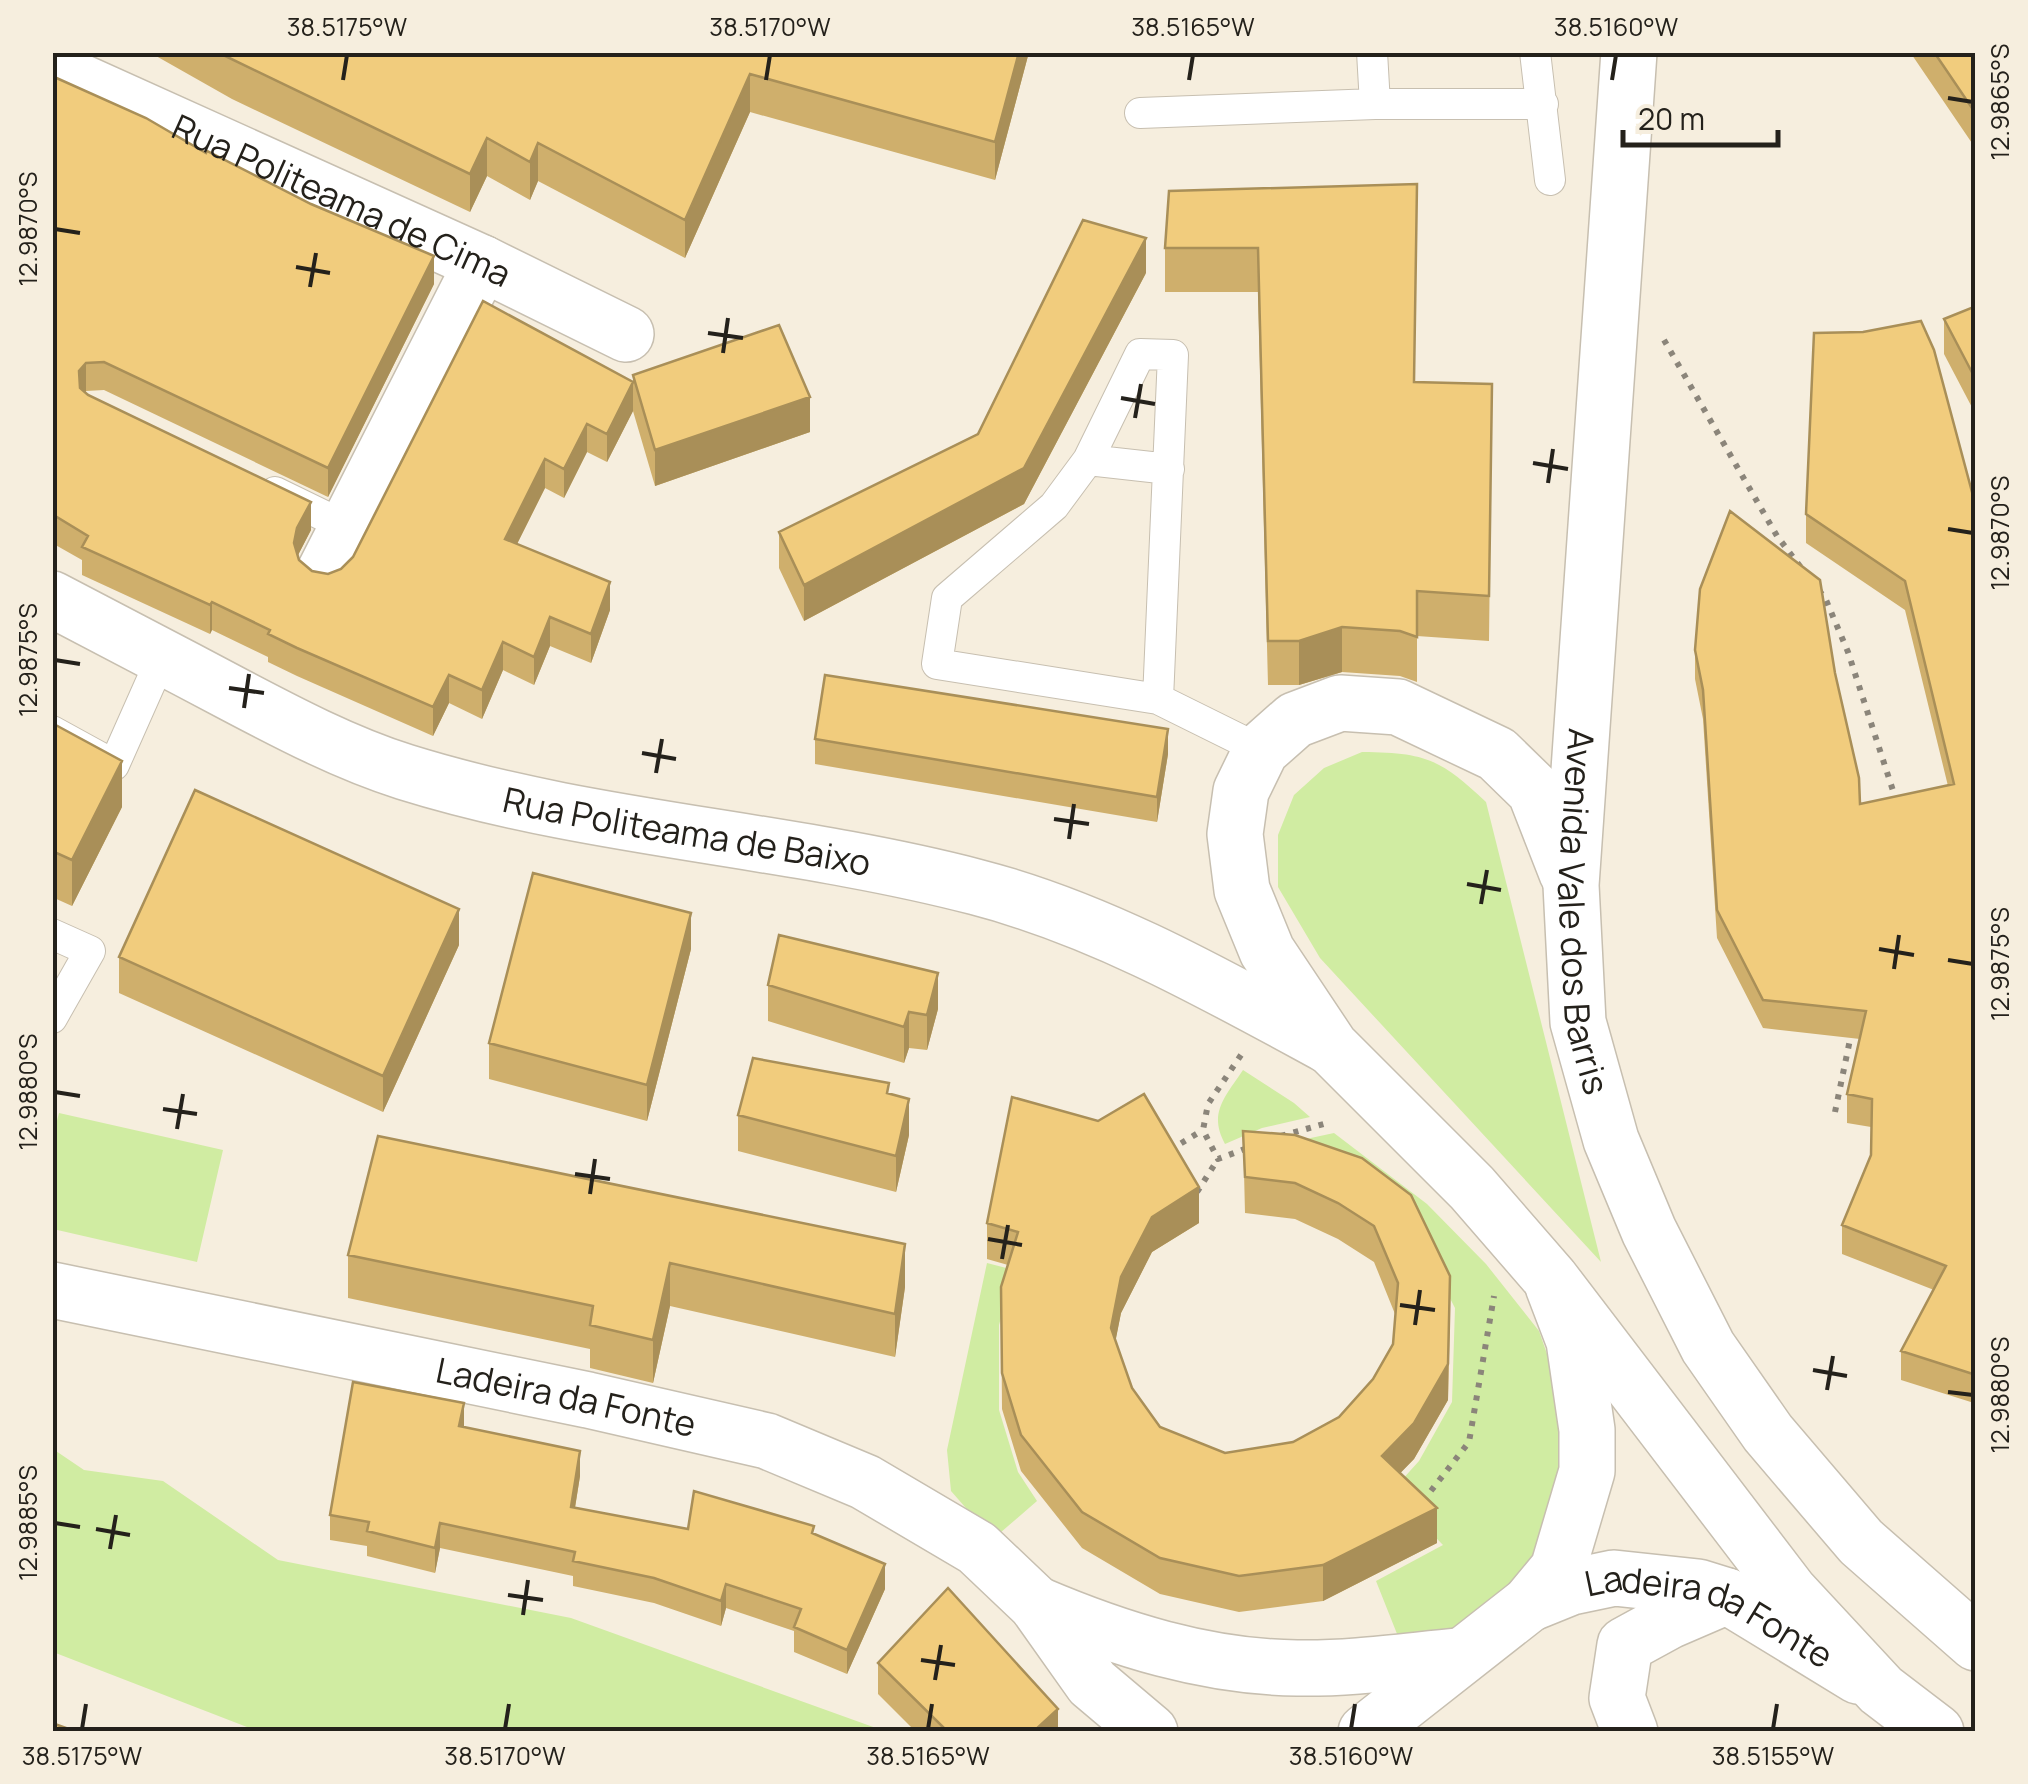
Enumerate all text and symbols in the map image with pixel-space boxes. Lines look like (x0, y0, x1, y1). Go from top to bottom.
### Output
text: 38.5175°W (287, 9, 407, 44)
text: 38.5170°W (709, 9, 831, 44)
text: 38.5165°W (1131, 9, 1255, 44)
text: 38.5160°W (1554, 9, 1678, 44)
text: 12.9865°S (1982, 44, 2017, 160)
scale bar (1623, 85, 1778, 147)
text: 20 m (1638, 98, 1705, 139)
street label: Rua Politeama de Cima (165, 102, 519, 298)
text: 12.9870°S (10, 172, 45, 286)
text: 12.9870°S (1982, 476, 2017, 590)
text: 12.9875°S (10, 603, 45, 717)
street label: Avenida Vale dos Barris (1547, 727, 1621, 1100)
street label: Rua Politeama de Baixo (499, 775, 875, 887)
text: 12.9875°S (1982, 907, 2017, 1021)
text: 12.9880°S (10, 1034, 45, 1150)
text: 12.9880°S (1982, 1337, 2017, 1453)
street label: Ladeira da Fonte (432, 1345, 701, 1448)
text: 12.9885°S (10, 1465, 45, 1581)
street label: Ladeira da Fonte (1580, 1553, 1842, 1679)
text: 38.5175°W (22, 1738, 142, 1773)
text: 38.5170°W (444, 1738, 566, 1773)
text: 38.5165°W (866, 1738, 990, 1773)
text: 38.5160°W (1289, 1738, 1413, 1773)
text: 38.5155°W (1712, 1738, 1834, 1773)

